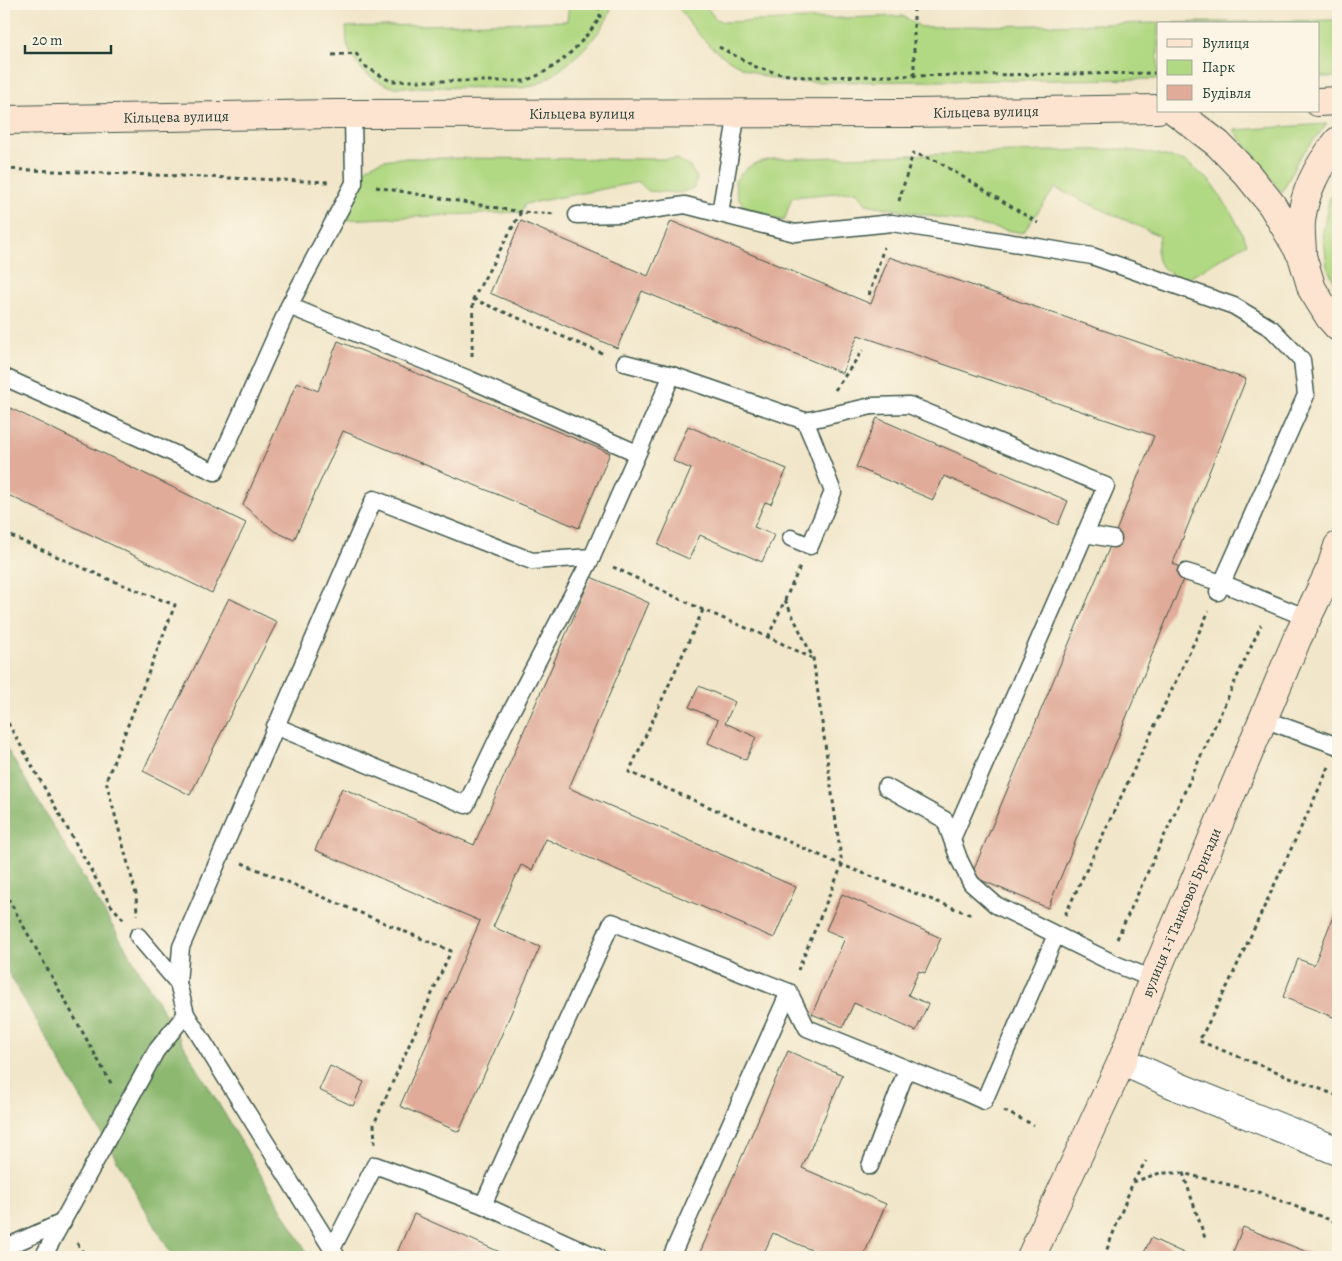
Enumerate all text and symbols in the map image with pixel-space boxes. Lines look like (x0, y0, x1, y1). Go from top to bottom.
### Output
scale bar (25, 22, 111, 54)
legend (1157, 22, 1320, 112)
text: 20 m (32, 30, 63, 50)
text: Вулиця (1202, 33, 1249, 53)
text: Парк (1202, 57, 1235, 77)
text: Будівля (1202, 83, 1251, 103)
street label: Кільцева вулиця (933, 101, 1039, 123)
street label: Кільцева вулиця (529, 103, 635, 124)
street label: Кільцева вулиця (123, 106, 229, 128)
street label: вулиця 1-ї Танкової Бригади (1137, 825, 1226, 1000)

